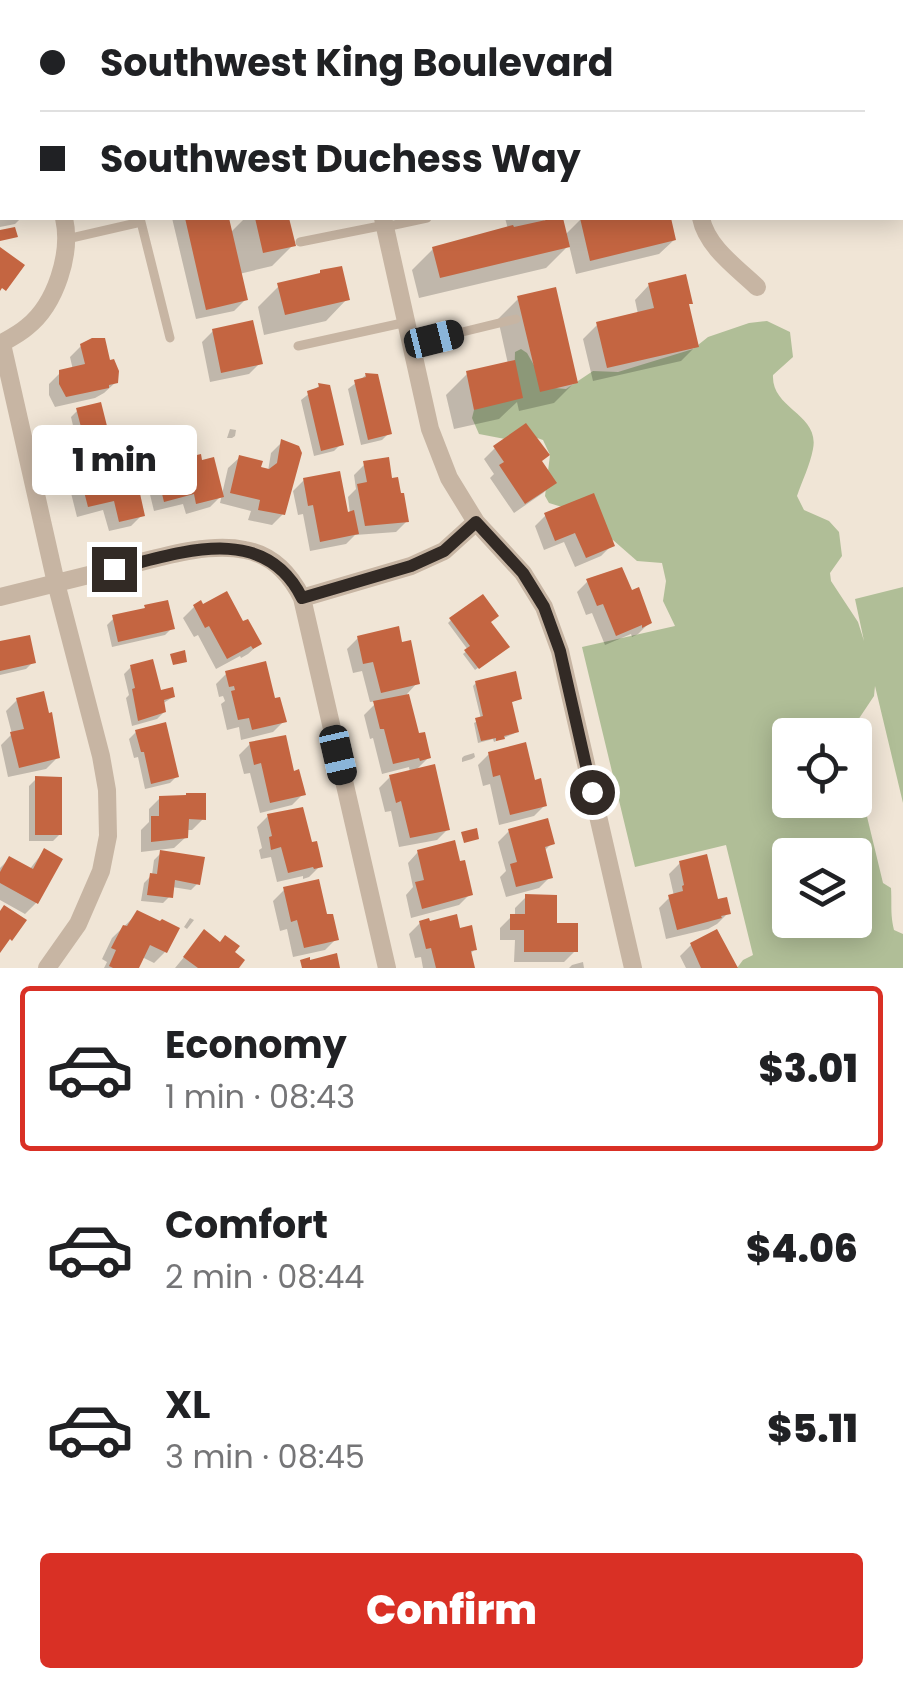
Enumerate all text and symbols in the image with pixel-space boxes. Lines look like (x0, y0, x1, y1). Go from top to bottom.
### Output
text: Southwest King Boulevard (100, 36, 614, 89)
text: Southwest Duchess Way (100, 132, 581, 185)
car (401, 317, 467, 361)
callout: 1 min (32, 424, 196, 494)
text: 1 min (72, 437, 157, 482)
route end (92, 547, 137, 592)
map controls (772, 718, 872, 938)
button: locate (772, 718, 872, 818)
car (317, 722, 359, 788)
route start (570, 770, 615, 815)
button: layers (772, 838, 872, 938)
text: Economy (165, 1018, 347, 1071)
icon: car (45, 1024, 135, 1114)
text: $3.01 (759, 1042, 858, 1095)
text: 1 min · 08:43 (165, 1074, 355, 1119)
text: Comfort (165, 1198, 328, 1251)
icon: car (45, 1204, 135, 1294)
text: $4.06 (746, 1222, 858, 1275)
text: 2 min · 08:44 (165, 1254, 365, 1299)
text: XL (165, 1378, 210, 1431)
icon: car (45, 1384, 135, 1474)
text: $5.11 (767, 1402, 858, 1455)
text: 3 min · 08:45 (165, 1434, 365, 1479)
button: Confirm (40, 1553, 863, 1668)

